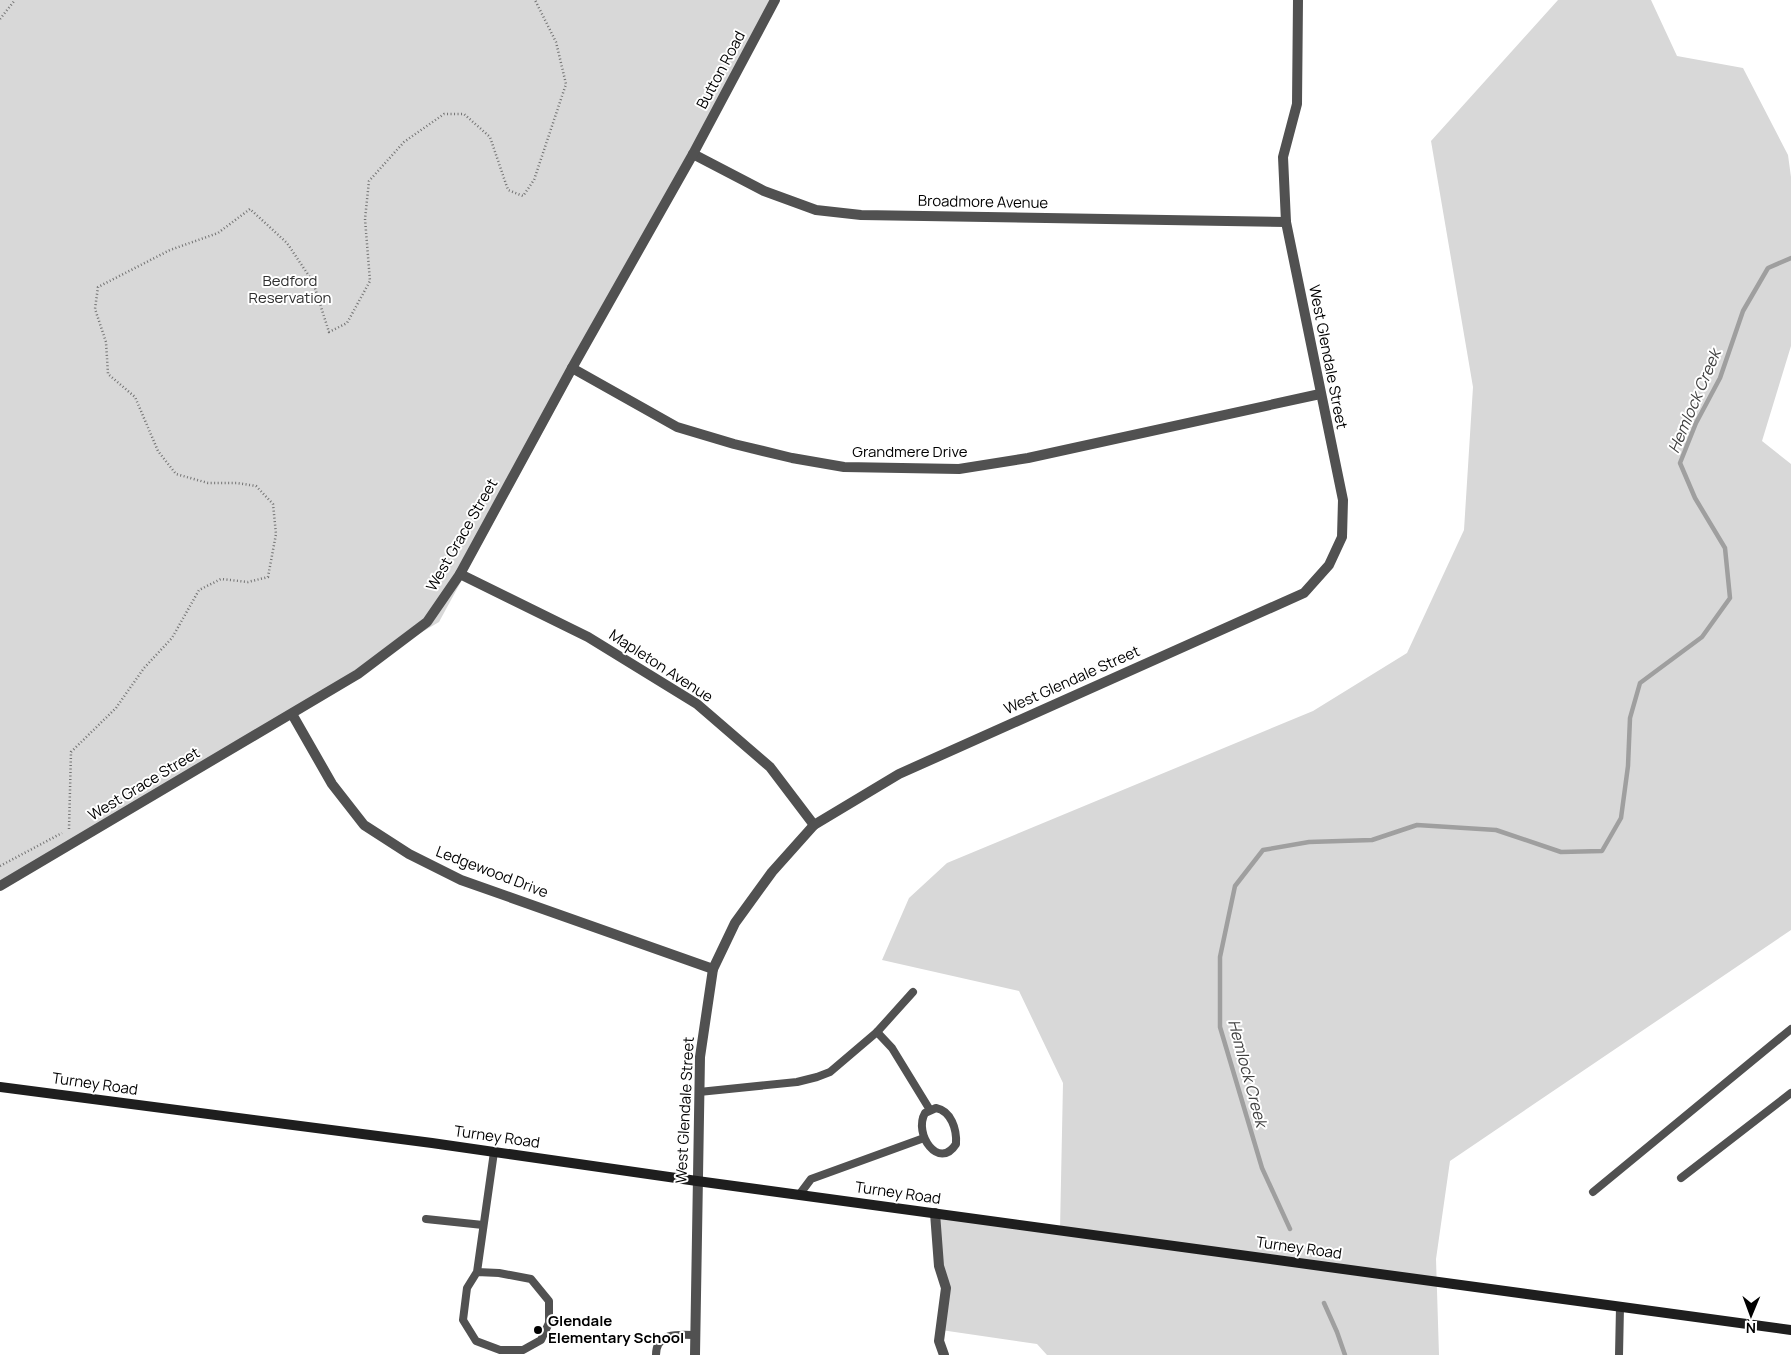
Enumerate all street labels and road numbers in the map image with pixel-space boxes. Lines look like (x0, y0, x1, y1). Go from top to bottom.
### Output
street label: Button Road (691, 27, 750, 112)
street label: Broadmore Avenue (918, 190, 1049, 213)
street label: West Glendale Street (1304, 283, 1353, 431)
street label: Grandmere Drive (852, 441, 968, 462)
street label: West Grace Street (421, 475, 502, 595)
street label: Mapleton Avenue (605, 624, 717, 707)
street label: West Glendale Street (1000, 640, 1143, 719)
street label: West Grace Street (84, 742, 203, 825)
street label: Ledgewood Drive (433, 840, 552, 903)
street label: West Glendale Street (670, 1036, 699, 1184)
street label: Turney Road (51, 1067, 139, 1100)
street label: Turney Road (453, 1120, 541, 1153)
street label: Turney Road (854, 1176, 942, 1209)
street label: Turney Road (1255, 1231, 1343, 1264)

